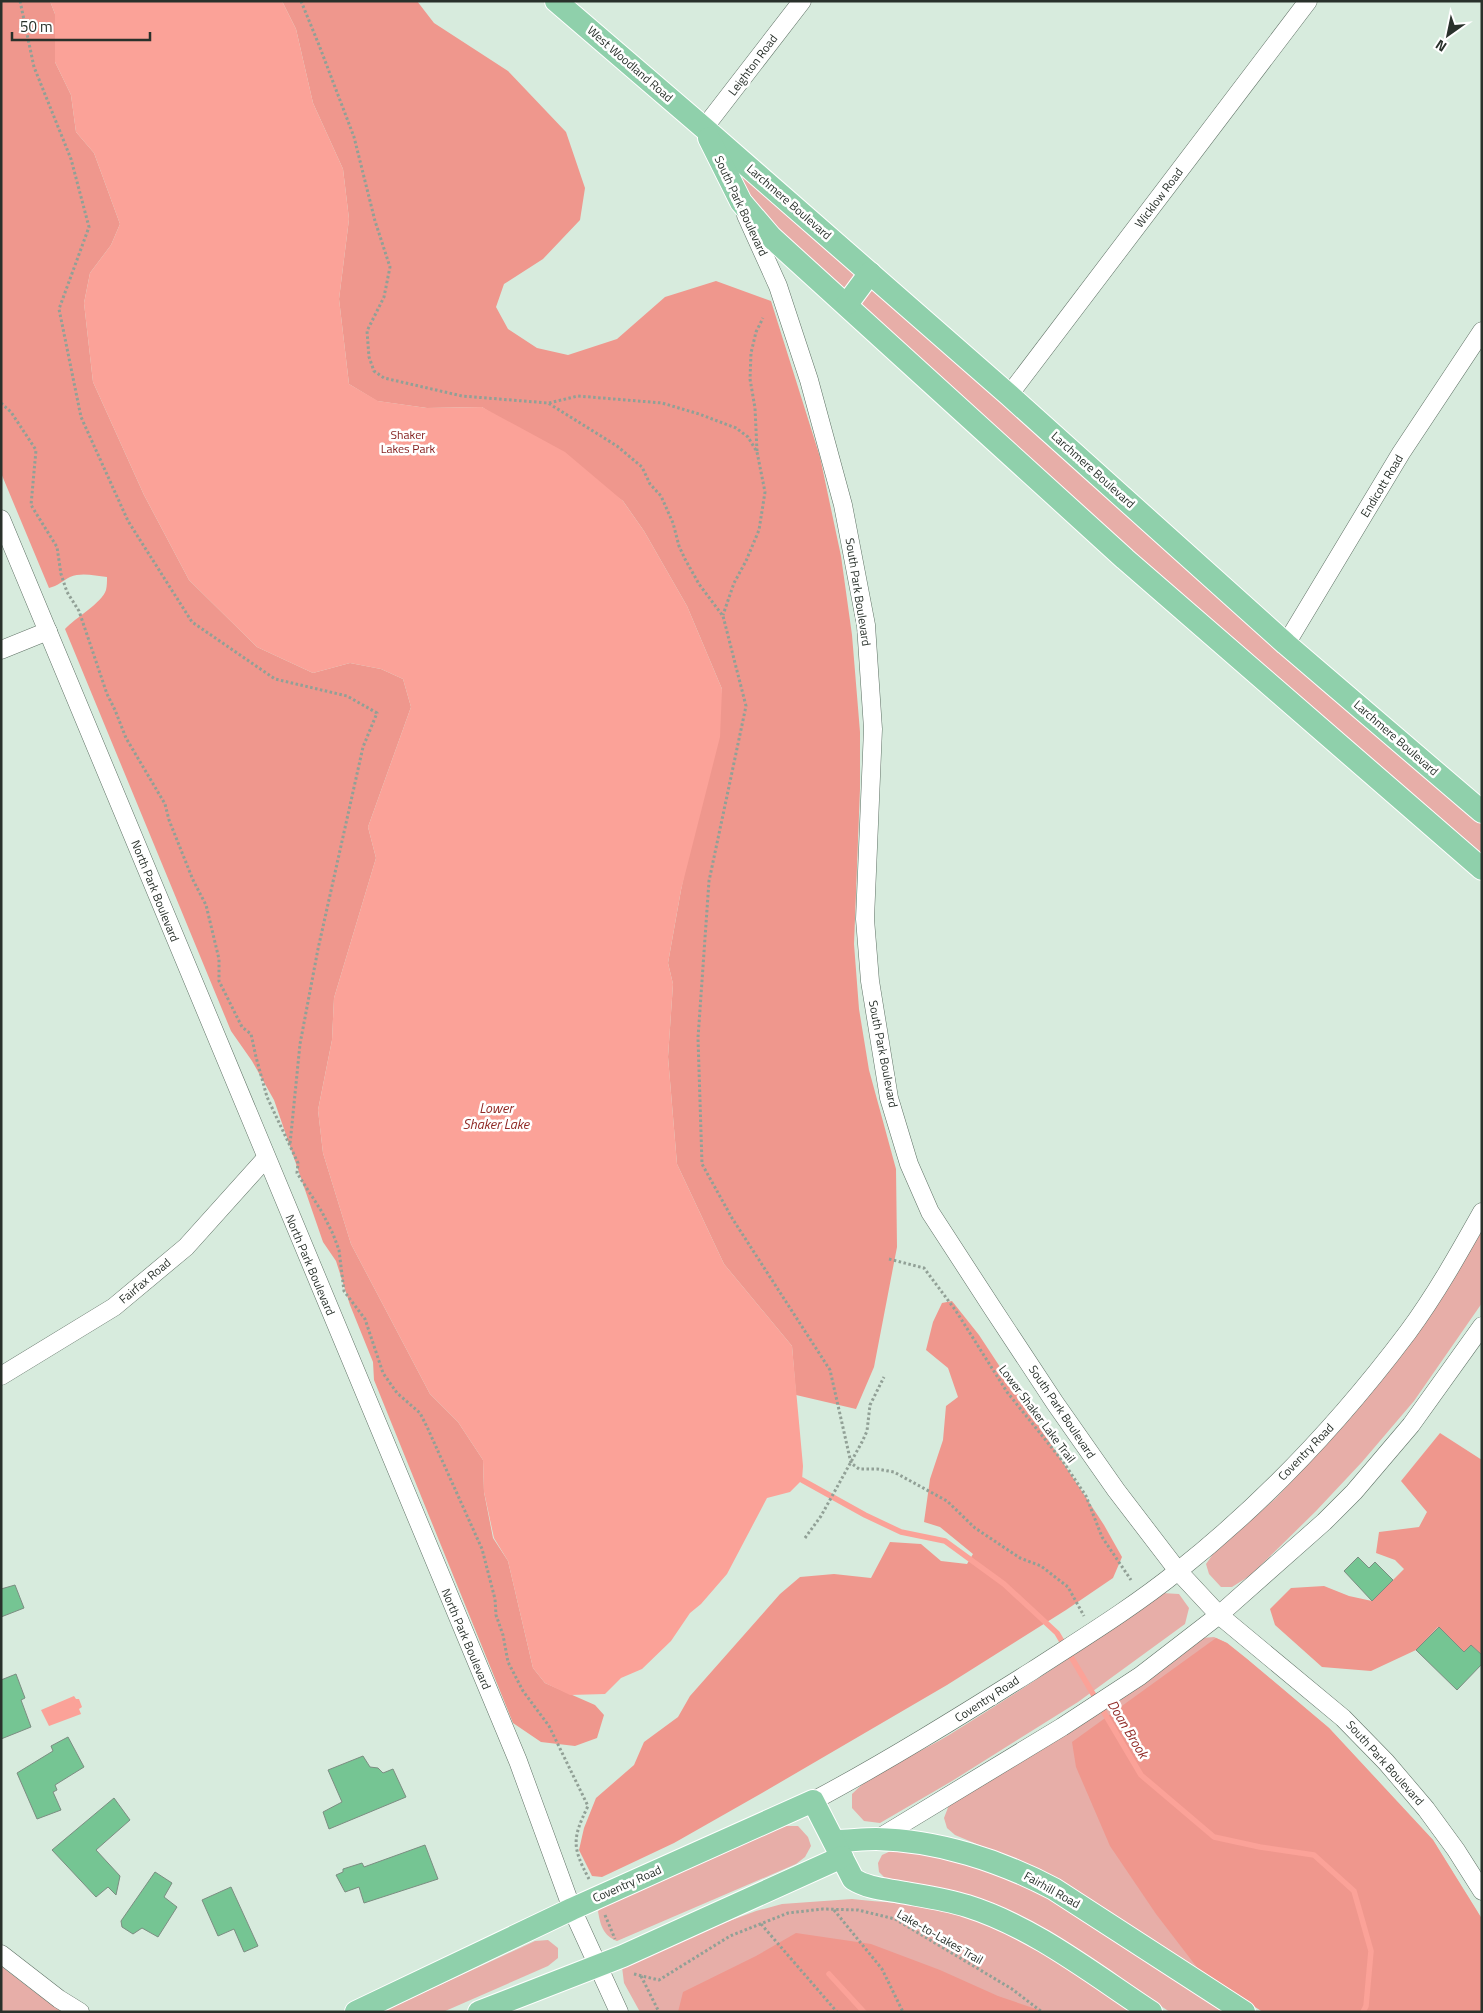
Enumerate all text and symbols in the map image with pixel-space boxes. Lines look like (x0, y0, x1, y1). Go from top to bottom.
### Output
scale bar (12, 10, 150, 42)
north arrow (1423, 10, 1473, 60)
text: 50 m (20, 15, 53, 38)
street label: West Woodland Road (583, 21, 678, 106)
street label: Leighton Road (723, 30, 782, 99)
text: N (1431, 35, 1450, 58)
street label: South Park Boulevard (710, 152, 773, 259)
street label: Larchmere Boulevard (743, 159, 836, 244)
street label: Wicklow Road (1130, 164, 1188, 232)
park label: Shaker Lakes Park (381, 425, 436, 458)
street label: Larchmere Boulevard (1047, 427, 1140, 513)
street label: Endicott Road (1355, 451, 1408, 521)
street label: South Park Boulevard (841, 537, 876, 647)
street label: Larchmere Boulevard (1350, 695, 1443, 780)
street label: North Park Boulevard (126, 837, 185, 945)
street label: South Park Boulevard (864, 999, 903, 1109)
water label: Lower Shaker Lake (463, 1097, 531, 1134)
street label: North Park Boulevard (281, 1211, 340, 1318)
street label: Fairfax Road (115, 1253, 175, 1308)
street label: Lower Shaker Lake Trail (994, 1361, 1081, 1467)
street label: South Park Boulevard (1024, 1361, 1101, 1462)
street label: Coventry Road (1273, 1419, 1338, 1485)
street label: North Park Boulevard (437, 1585, 496, 1692)
street label: Coventry Road (951, 1671, 1023, 1727)
water label: Doan Brook (1103, 1696, 1155, 1763)
street label: South Park Boulevard (1342, 1716, 1429, 1810)
street label: Coventry Road (589, 1860, 664, 1907)
street label: Fairhill Road (1021, 1866, 1084, 1913)
street label: Lake-to-Lakes Trail (894, 1904, 987, 1969)

